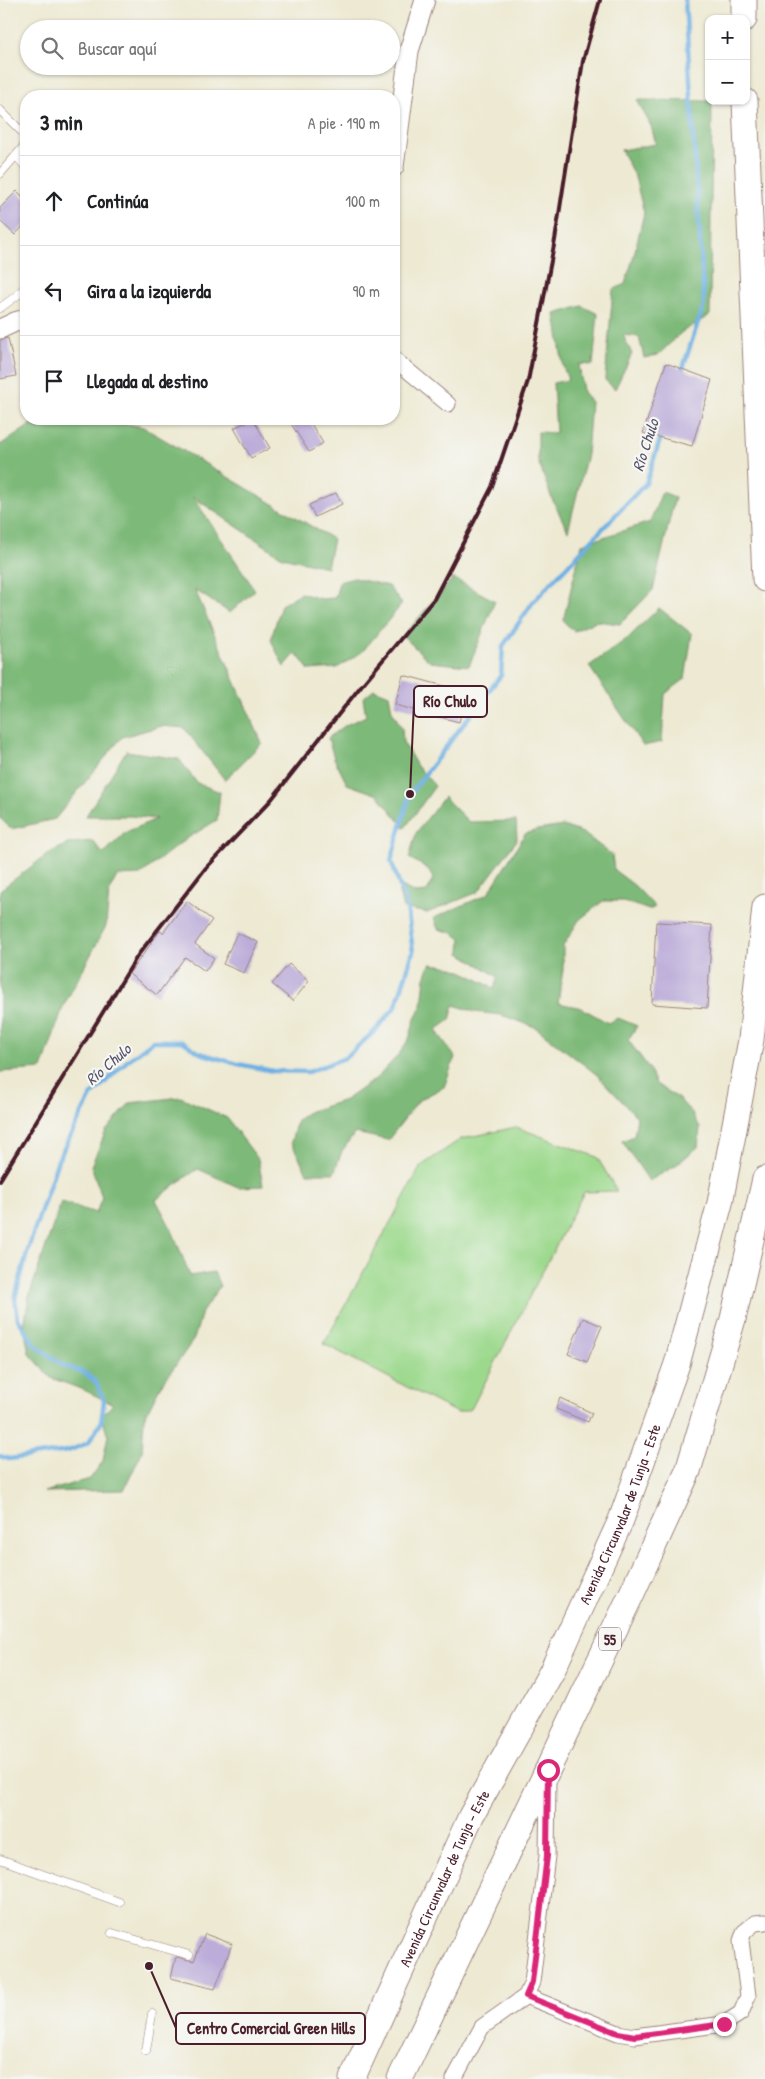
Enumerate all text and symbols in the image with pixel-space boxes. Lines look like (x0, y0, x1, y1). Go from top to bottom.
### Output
map controls (705, 15, 750, 105)
button: + (705, 15, 750, 60)
search box (20, 20, 400, 75)
icon: search (38, 34, 66, 62)
text: Buscar aquí (78, 35, 157, 61)
button: − (705, 60, 750, 105)
text: 3 min (40, 108, 83, 137)
text: A pie · 190 m (308, 112, 380, 134)
icon: ahead (40, 187, 68, 215)
text: Continúa (87, 188, 148, 214)
text: 100 m (345, 190, 380, 212)
icon: left (40, 277, 68, 305)
text: Gira a la izquierda (87, 278, 211, 304)
text: 90 m (352, 280, 380, 302)
icon: arrive (40, 367, 68, 395)
text: Llegada al destino (87, 368, 208, 394)
water label: Río Chulo (626, 415, 664, 474)
callout: Río Chulo (414, 686, 487, 717)
text: Río Chulo (423, 690, 477, 712)
water label: Río Chulo (81, 1037, 137, 1090)
street label: Avenida Circunvalar de Tunja - Este (574, 1421, 665, 1607)
road number: 55 (599, 1628, 621, 1650)
route start (537, 1759, 560, 1782)
street label: Avenida Circunvalar de Tunja - Este (394, 1786, 494, 1970)
callout: Centro Comercial Green Hills (176, 2013, 365, 2044)
route end (713, 2013, 736, 2036)
text: Centro Comercial Green Hills (187, 2017, 356, 2039)

